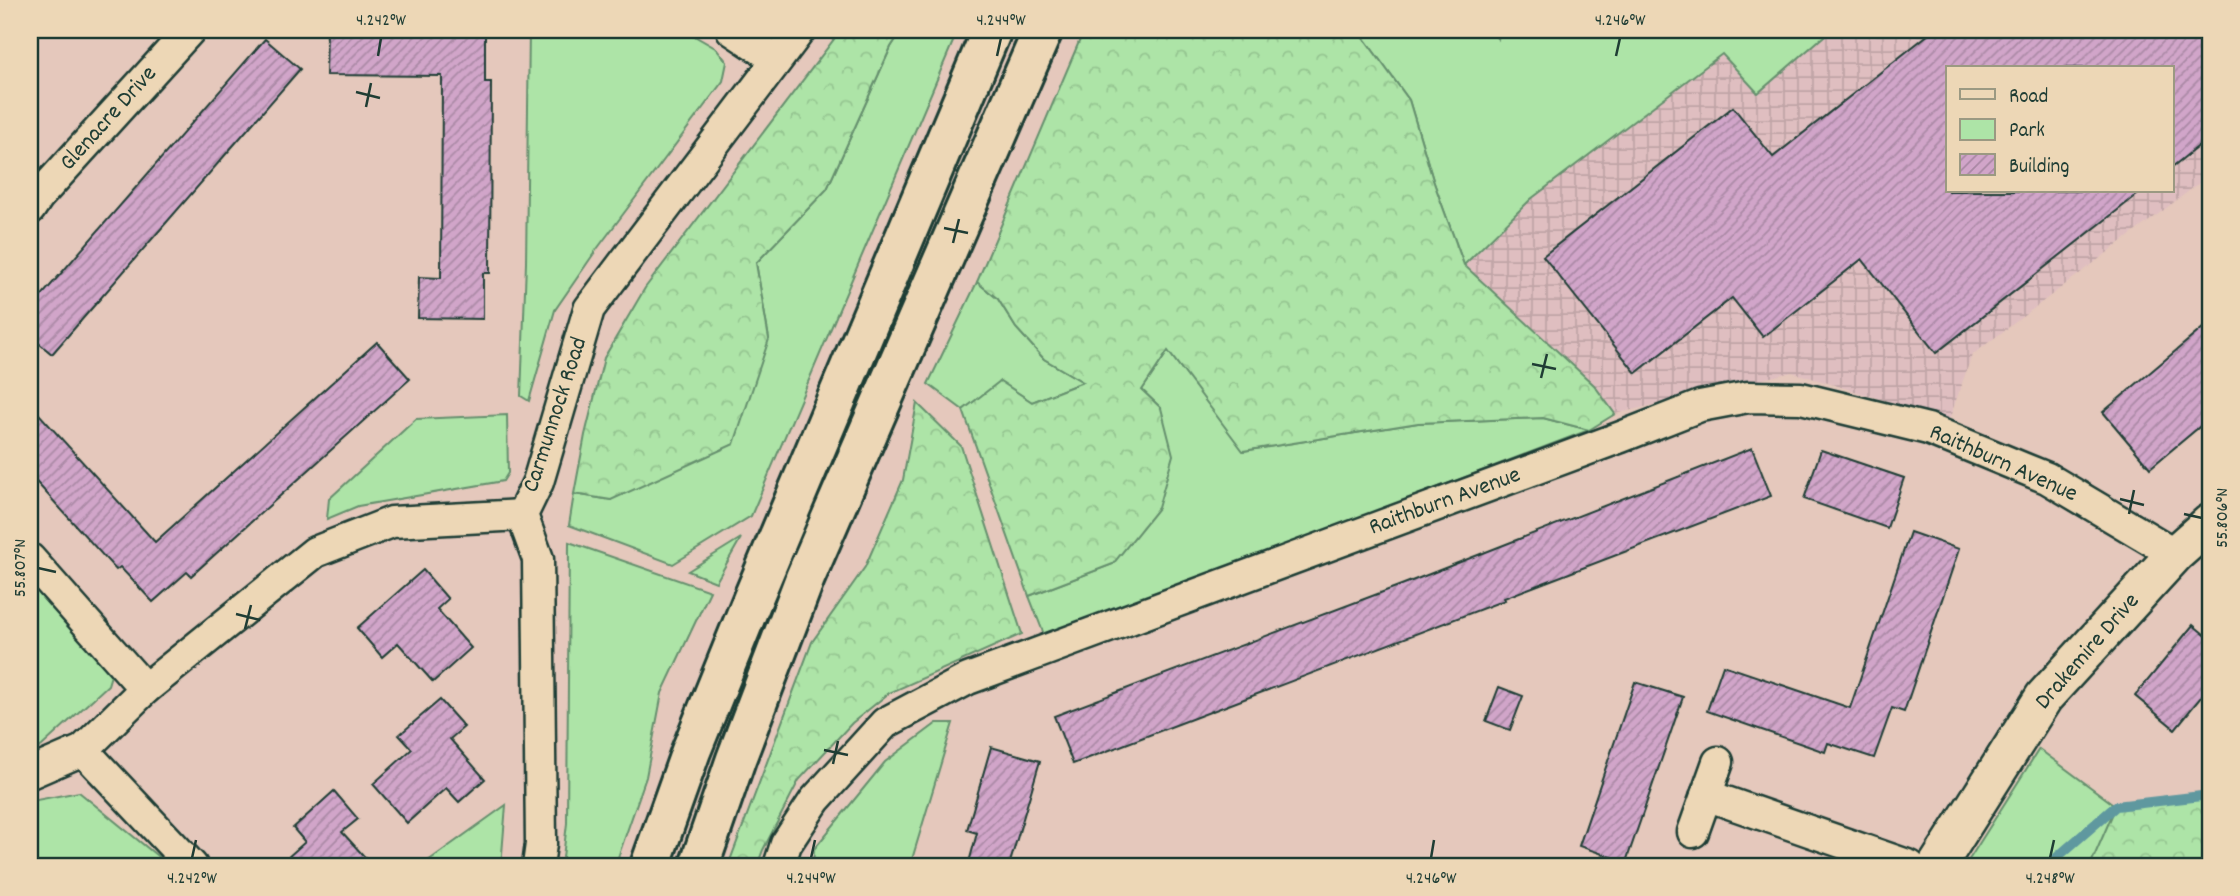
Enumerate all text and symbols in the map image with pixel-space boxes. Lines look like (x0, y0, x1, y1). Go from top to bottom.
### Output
text: 4.242°W (356, 9, 407, 34)
text: 4.244°W (976, 9, 1026, 34)
text: 4.246°W (1595, 9, 1646, 34)
street label: Glenacre Drive (52, 59, 166, 179)
legend (1946, 66, 2174, 192)
text: Road (2009, 83, 2048, 113)
text: Park (2009, 117, 2045, 147)
text: Building (2009, 153, 2069, 183)
street label: Carmunnock Road (515, 333, 597, 497)
street label: Raithburn Avenue (1923, 416, 2083, 512)
street label: Raithburn Avenue (1364, 459, 1526, 545)
text: 55.806°N (2211, 488, 2236, 548)
text: 55.807°N (9, 539, 34, 597)
street label: Drakemire Drive (2028, 586, 2148, 718)
text: 4.242°W (167, 867, 218, 892)
text: 4.244°W (786, 867, 836, 892)
text: 4.246°W (1406, 867, 1457, 892)
text: 4.248°W (2025, 867, 2075, 892)

